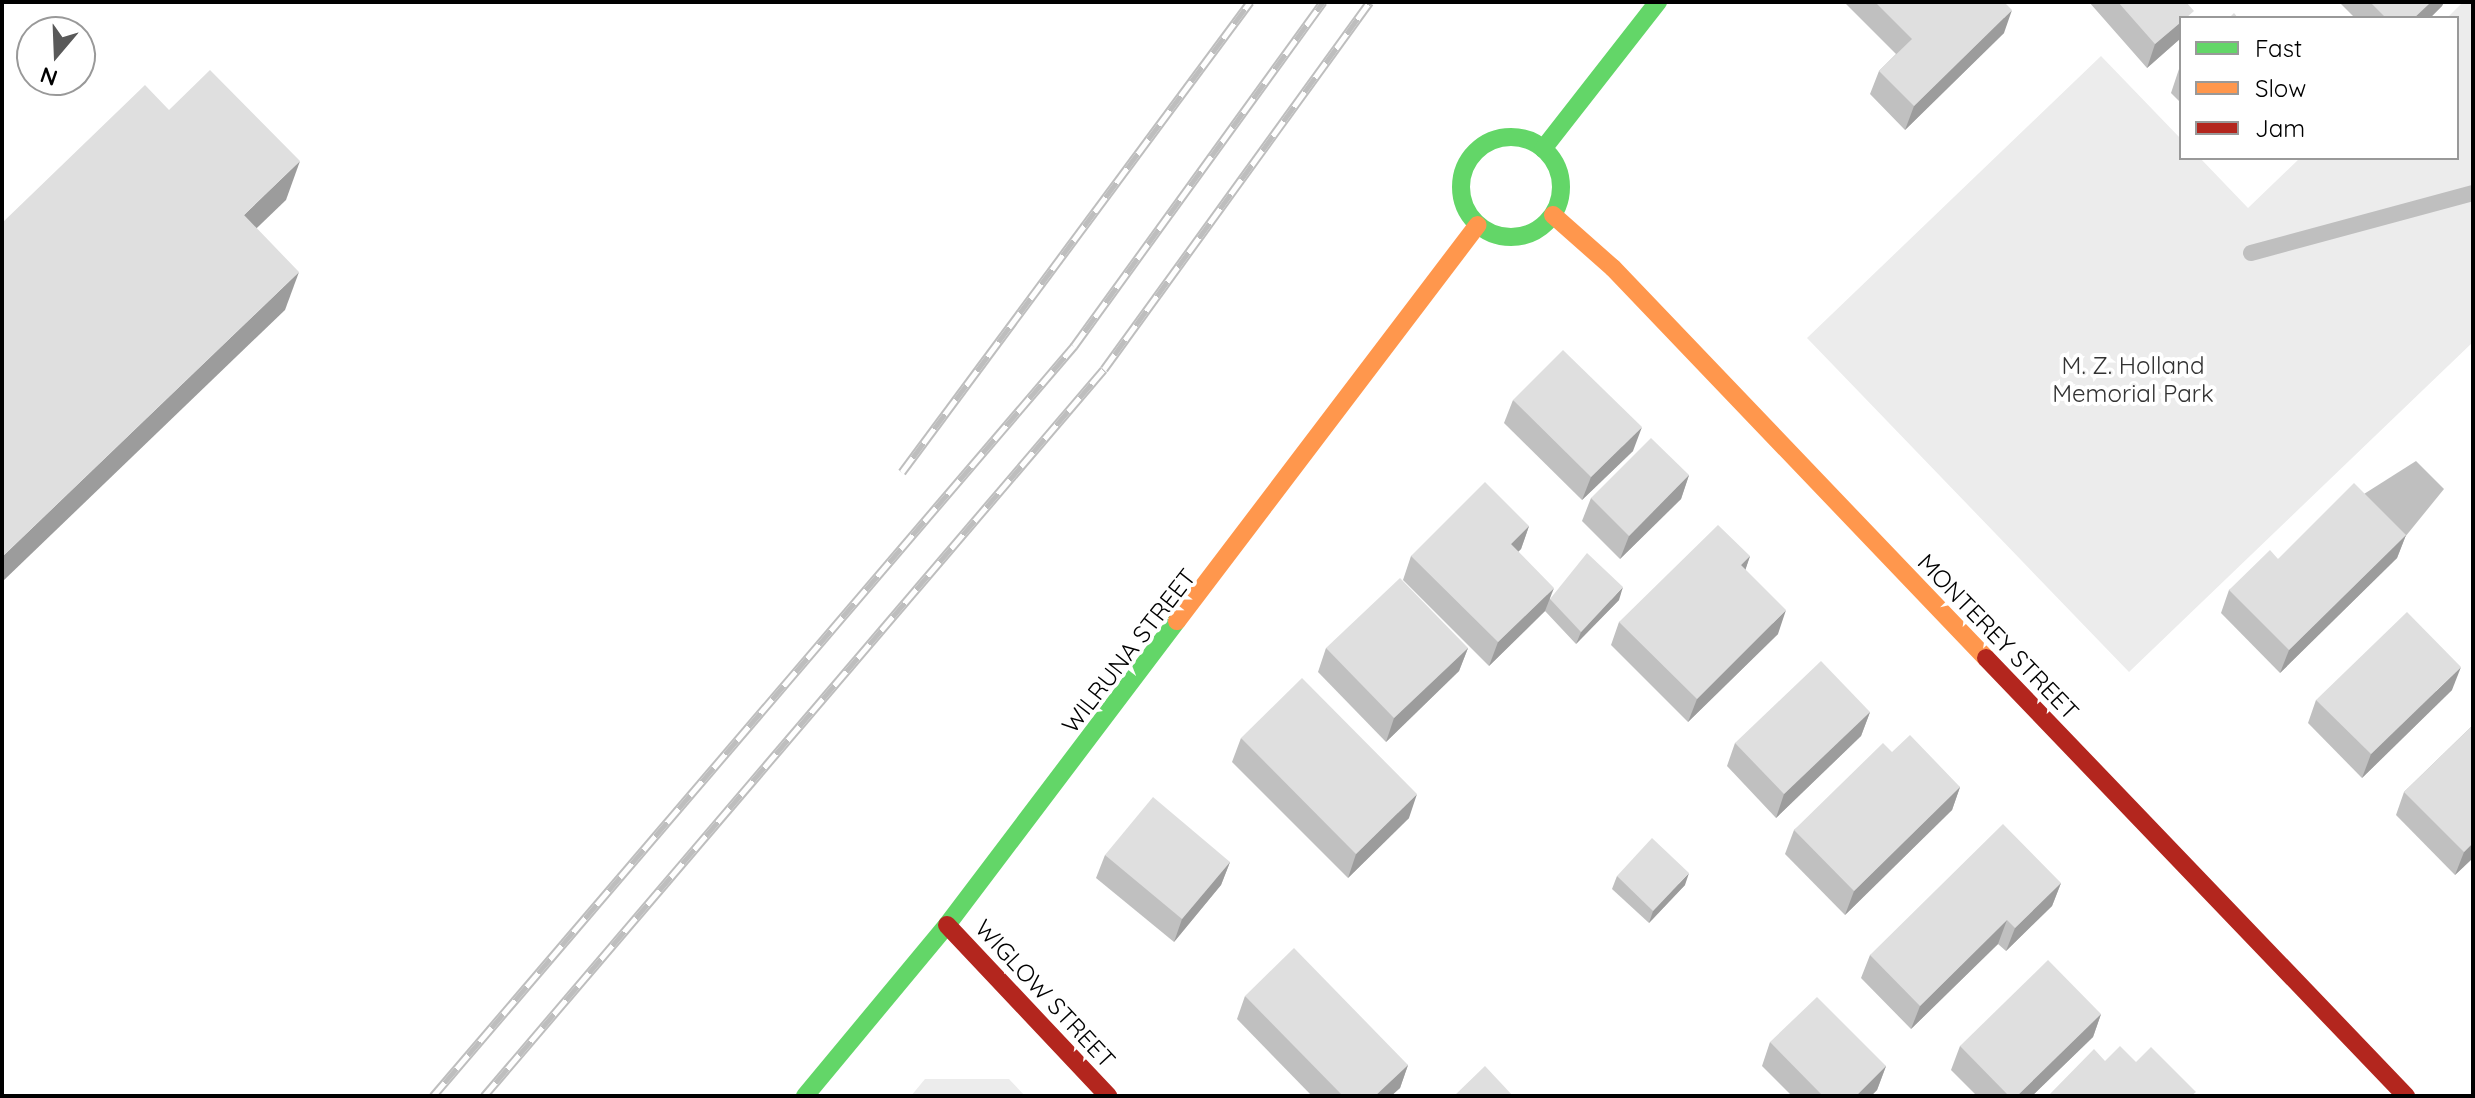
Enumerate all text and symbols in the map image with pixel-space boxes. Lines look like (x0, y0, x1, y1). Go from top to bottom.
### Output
north arrow (16, 16, 96, 96)
legend (2179, 16, 2459, 160)
text: Fast (2255, 33, 2302, 63)
text: N (37, 61, 61, 93)
text: Slow (2255, 73, 2306, 103)
text: Jam (2255, 113, 2305, 143)
park label: M. Z. Holland Memorial Park (2052, 352, 2214, 408)
street label: MONTEREY STREET (1911, 548, 2085, 726)
street label: WILRUNA STREET (1056, 563, 1202, 739)
street label: WIGLOW STREET (969, 914, 1121, 1074)

